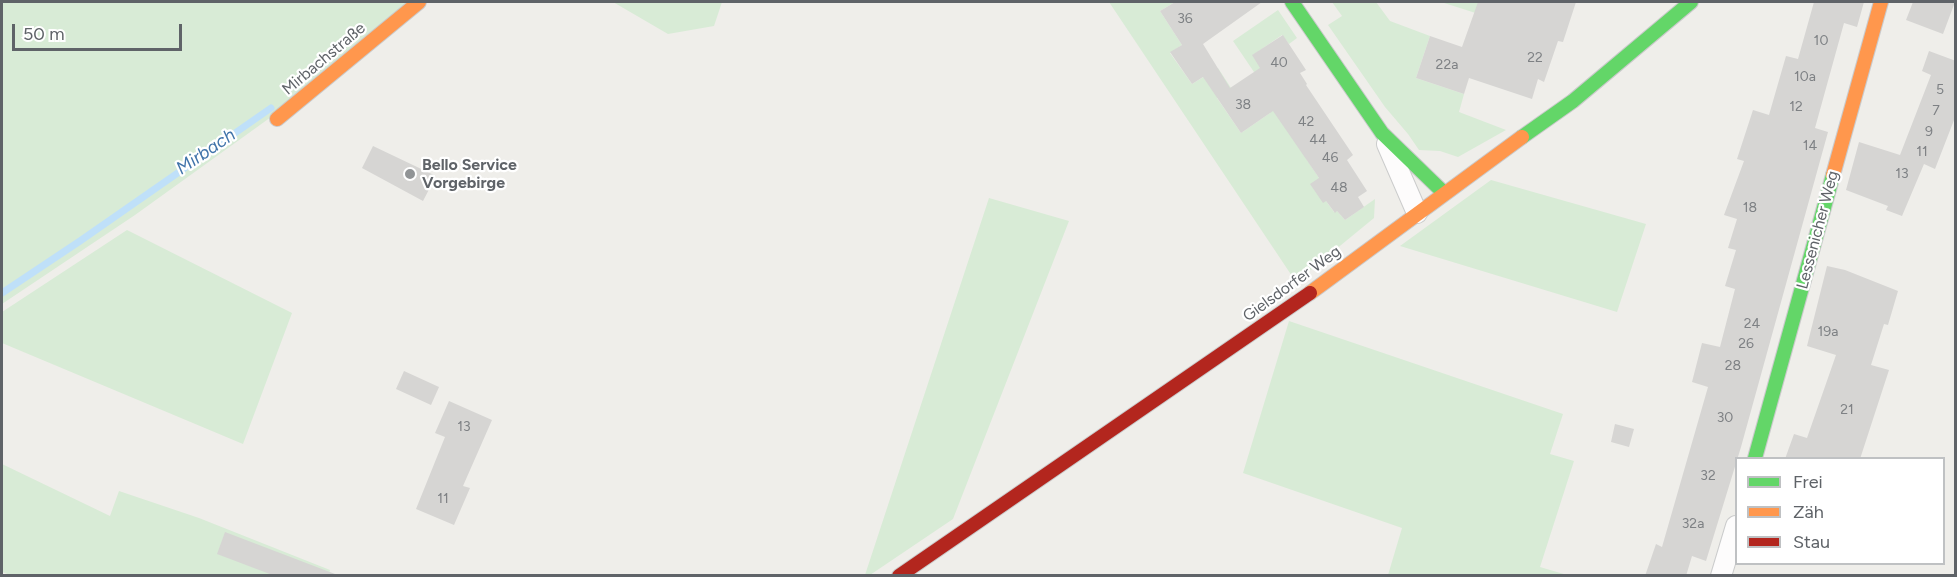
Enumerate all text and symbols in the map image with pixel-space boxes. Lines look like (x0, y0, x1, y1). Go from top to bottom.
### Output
house number: 36 (1177, 11, 1193, 27)
scale bar (15, 12, 184, 50)
street label: Mirbachstraße (279, 19, 369, 99)
text: 50 m (23, 23, 65, 45)
house number: 10 (1814, 33, 1828, 49)
house number: 22 (1527, 50, 1543, 66)
house number: 40 (1270, 55, 1288, 71)
house number: 22a (1436, 57, 1458, 73)
house number: 10a (1794, 69, 1816, 85)
house number: 5 (1936, 82, 1944, 98)
house number: 38 (1235, 97, 1251, 113)
house number: 12 (1789, 99, 1803, 115)
house number: 7 (1932, 103, 1940, 119)
house number: 42 (1298, 114, 1314, 130)
water label: Mirbach (172, 124, 240, 180)
house number: 9 (1925, 124, 1933, 140)
house number: 44 (1309, 132, 1327, 148)
house number: 14 (1803, 138, 1817, 154)
house number: 11 (1916, 144, 1928, 160)
house number: 46 (1322, 150, 1338, 166)
place label: Bello Service Vorgebirge (422, 155, 517, 193)
house number: 13 (1895, 166, 1909, 182)
marker: Bello Service Vorgebirge (403, 167, 417, 181)
street label: Lessenicher Weg (1793, 169, 1843, 291)
house number: 48 (1330, 180, 1348, 196)
house number: 18 (1743, 200, 1757, 216)
street label: Gielsdorfer Weg (1239, 242, 1345, 326)
house number: 24 (1744, 316, 1760, 332)
house number: 19a (1818, 324, 1838, 340)
house number: 26 (1738, 336, 1754, 352)
house number: 28 (1725, 358, 1741, 374)
house number: 21 (1840, 402, 1854, 418)
house number: 30 (1717, 410, 1733, 426)
house number: 13 (457, 419, 471, 435)
legend (1735, 457, 1945, 565)
house number: 32 (1700, 468, 1716, 484)
text: Frei (1793, 471, 1823, 493)
house number: 11 (437, 491, 449, 507)
text: Zäh (1793, 501, 1824, 523)
house number: 32a (1682, 516, 1704, 532)
text: Stau (1793, 531, 1830, 553)

